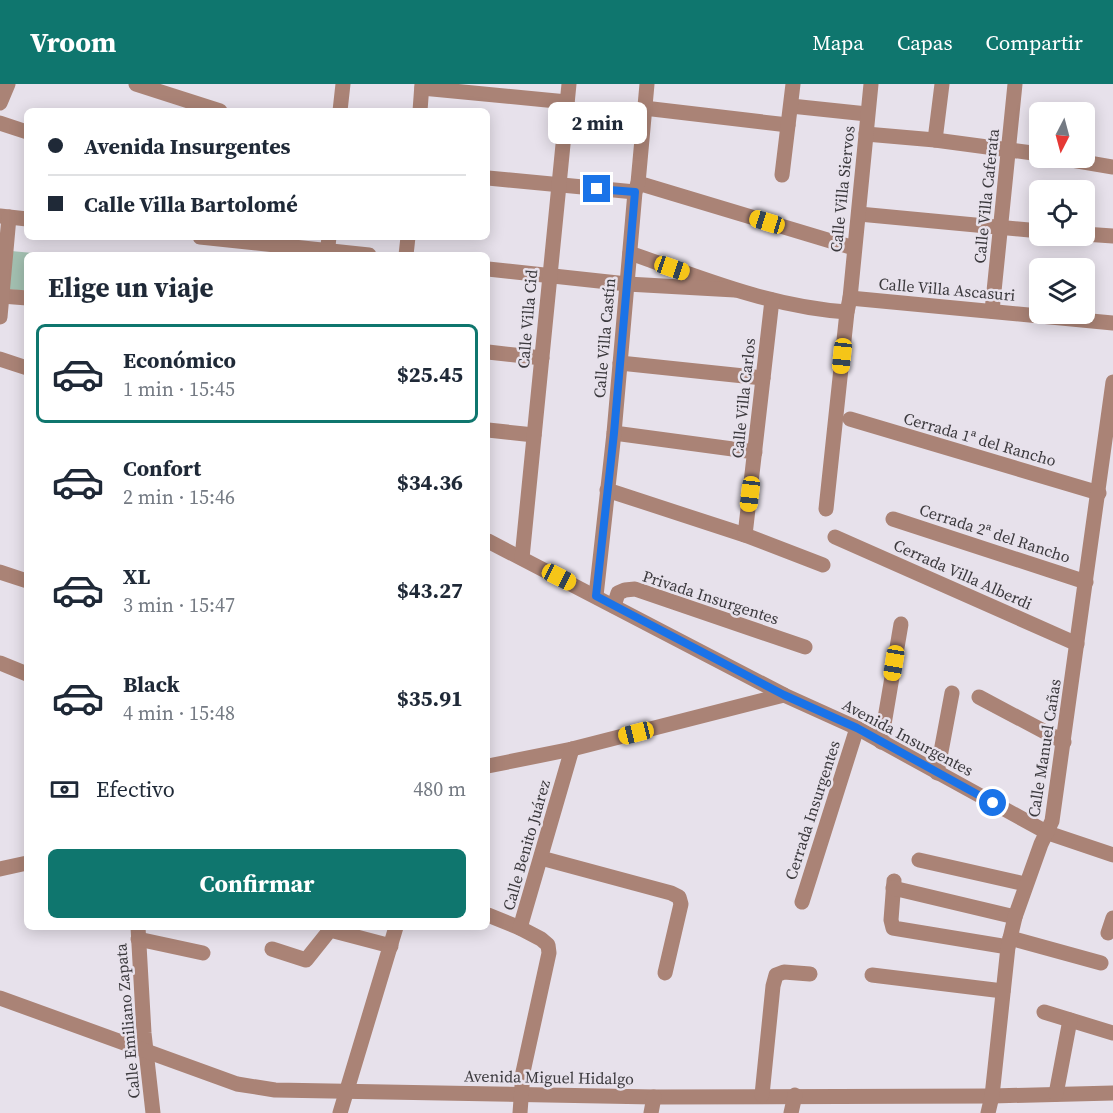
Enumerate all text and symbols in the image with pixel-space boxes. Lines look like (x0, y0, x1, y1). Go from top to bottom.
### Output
text: Vroom (30, 23, 116, 61)
text: Mapa (812, 28, 864, 57)
text: Capas (897, 28, 953, 57)
text: Compartir (986, 28, 1083, 57)
callout: 2 min (548, 102, 646, 144)
north arrow (1029, 102, 1095, 168)
map controls (1029, 102, 1095, 324)
text: 2 min (572, 109, 623, 137)
street label: Calle Villa Siervos (824, 125, 860, 253)
street label: Calle Villa Caferata (968, 127, 1004, 264)
text: Avenida Insurgentes (84, 131, 291, 161)
route end (583, 175, 610, 202)
button: locate (1029, 180, 1095, 246)
text: Calle Villa Bartolomé (84, 189, 298, 219)
car (747, 208, 787, 236)
car (652, 254, 692, 282)
button: layers (1029, 258, 1095, 324)
text: Elige un viaje (48, 269, 214, 306)
street label: Calle Villa Cid (512, 269, 542, 369)
street label: Calle Villa Ascasuri (878, 272, 1016, 306)
street label: Calle Villa Castín (588, 277, 620, 399)
street label: Calle Villa Carlos (726, 337, 760, 459)
car (831, 337, 853, 375)
text: Económico (123, 345, 236, 375)
icon: car (51, 347, 105, 401)
text: $25.45 (397, 359, 463, 389)
text: 1 min · 15:45 (123, 375, 235, 403)
street label: Cerrada 1ª del Rancho (901, 407, 1059, 471)
text: Confort (123, 453, 201, 483)
icon: car (51, 455, 105, 509)
text: $34.36 (397, 467, 463, 497)
car (739, 475, 761, 513)
text: 2 min · 15:46 (123, 483, 235, 511)
street label: Cerrada 2ª del Rancho (917, 498, 1074, 568)
street label: Cerrada Villa Alberdi (890, 534, 1036, 615)
text: XL (123, 561, 150, 591)
car (539, 561, 579, 593)
icon: car (51, 563, 105, 617)
street label: Privada Insurgentes (640, 565, 782, 629)
text: $43.27 (397, 575, 463, 605)
text: 3 min · 15:47 (123, 591, 235, 619)
car (882, 644, 906, 682)
text: Black (123, 669, 180, 699)
icon: car (51, 671, 105, 725)
street label: Calle Manuel Cañas (1022, 677, 1066, 819)
text: $35.91 (397, 683, 463, 713)
street label: Avenida Insurgentes (839, 693, 977, 781)
text: 4 min · 15:48 (123, 699, 235, 727)
car (616, 720, 656, 746)
street label: Cerrada Insurgentes (779, 737, 845, 882)
icon: cash (48, 773, 81, 806)
text: Efectivo (96, 774, 175, 804)
text: 480 m (413, 775, 466, 803)
street label: Calle Benito Juárez (497, 777, 555, 913)
route start (979, 789, 1006, 816)
button: Confirmar (48, 849, 466, 918)
street label: Calle Emiliano Zapata (109, 942, 145, 1100)
street label: Avenida Miguel Hidalgo (464, 1065, 634, 1089)

